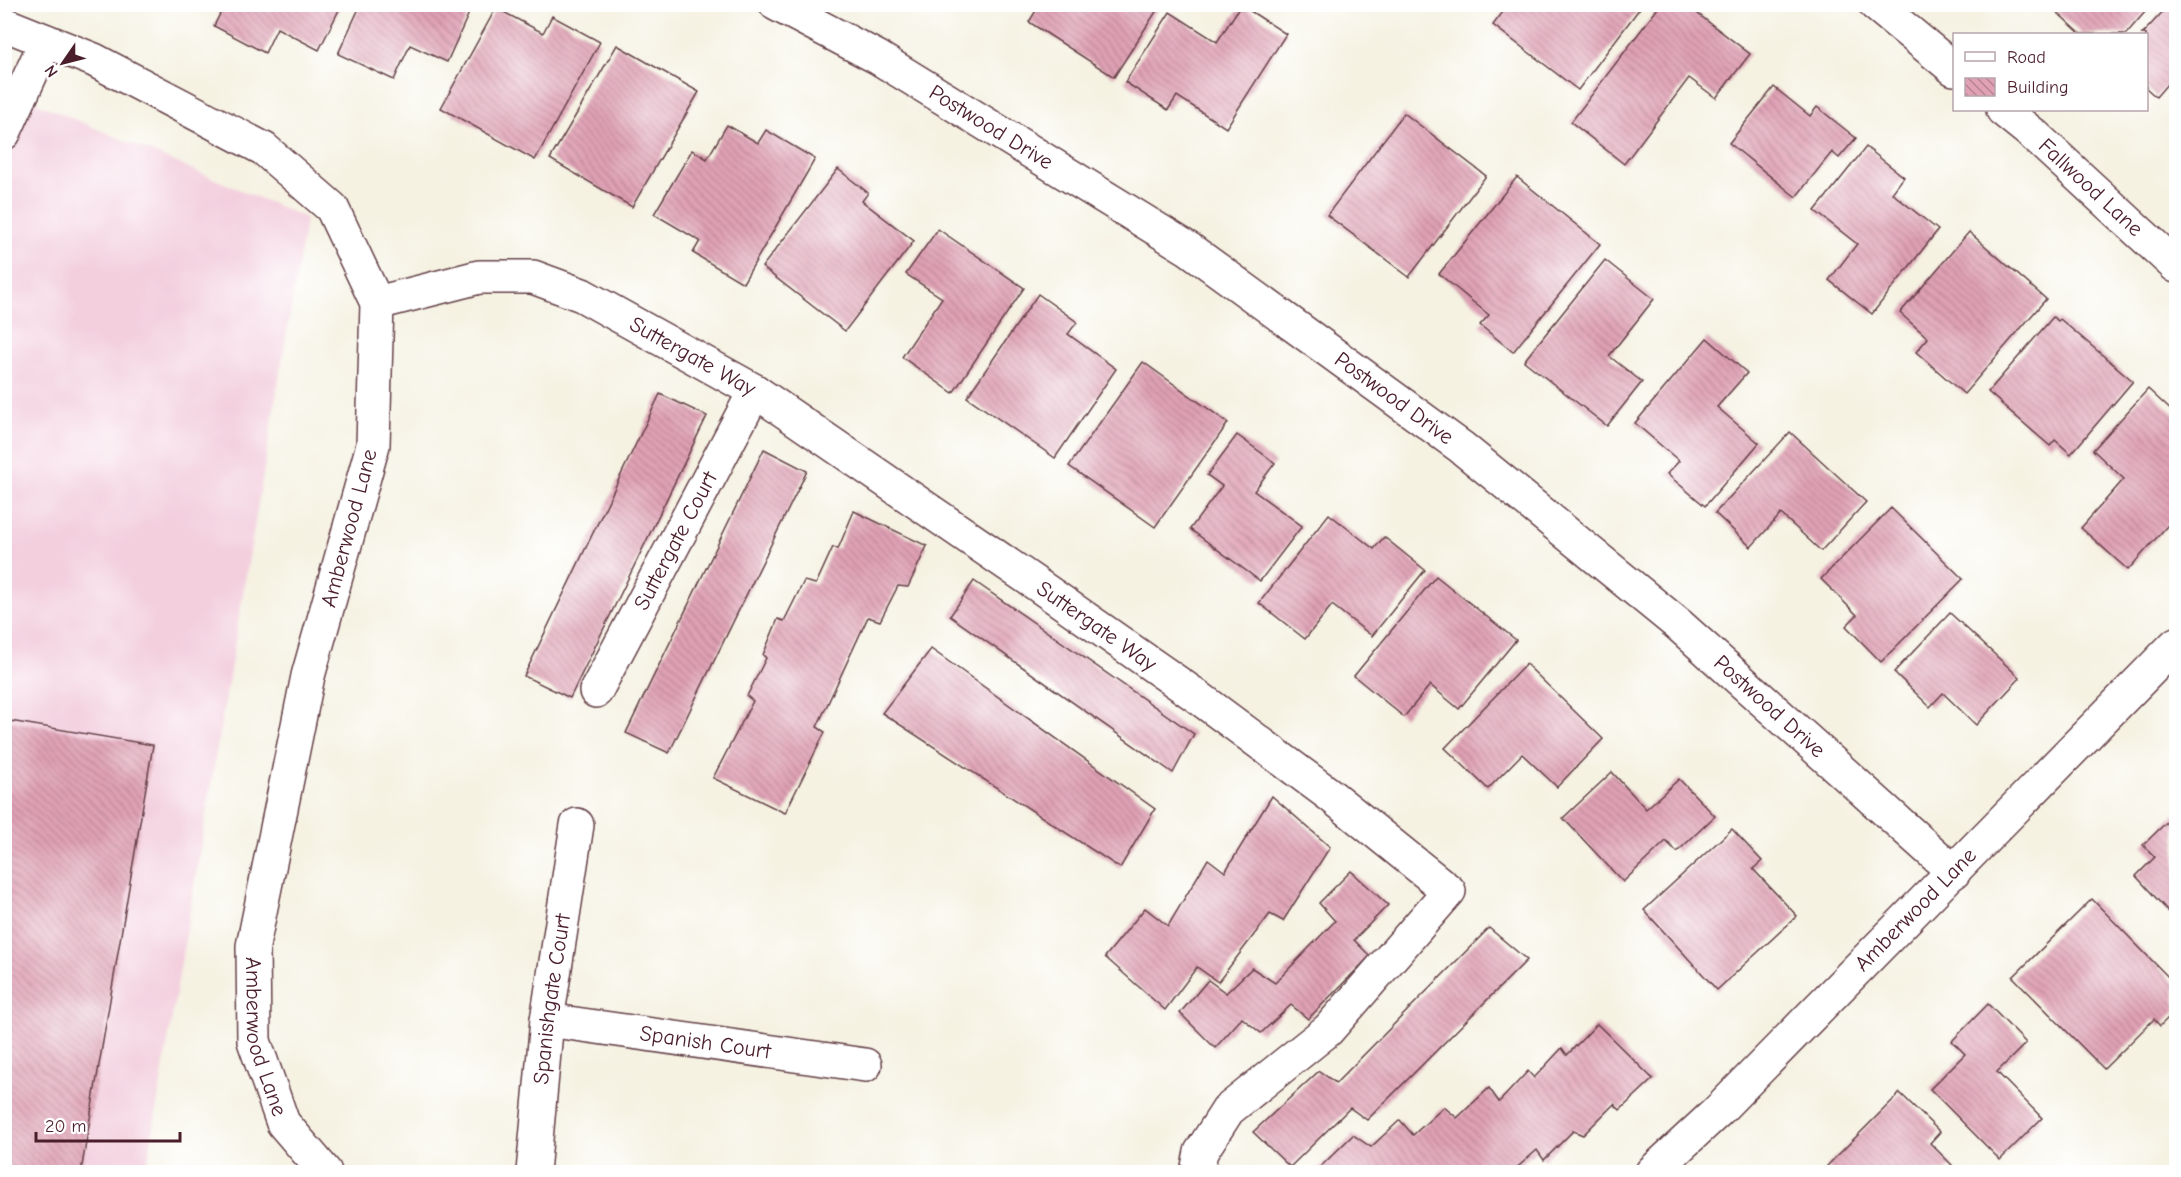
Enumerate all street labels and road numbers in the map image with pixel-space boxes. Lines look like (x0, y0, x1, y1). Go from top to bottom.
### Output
street label: Postwood Drive (924, 79, 1058, 175)
street label: Fallwood Lane (2033, 133, 2148, 242)
street label: Suttergate Way (625, 311, 760, 402)
street label: Postwood Drive (1329, 346, 1459, 450)
street label: Amberwood Lane (315, 446, 383, 610)
street label: Suttergate Court (628, 466, 723, 614)
street label: Suttergate Way (1032, 575, 1162, 677)
street label: Postwood Drive (1708, 650, 1831, 763)
street label: Amberwood Lane (1849, 842, 1982, 977)
street label: Spanishgate Court (528, 911, 576, 1085)
street label: Amberwood Lane (240, 957, 293, 1120)
street label: Spanish Court (638, 1020, 773, 1065)

